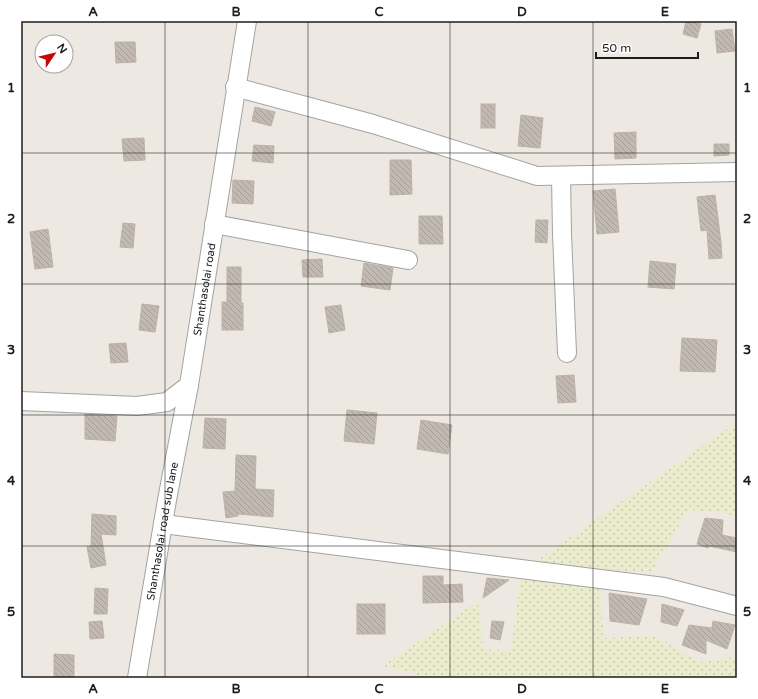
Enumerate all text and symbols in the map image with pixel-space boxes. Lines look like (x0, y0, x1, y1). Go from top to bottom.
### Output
text: A (88, 4, 98, 20)
text: B (231, 4, 241, 20)
text: C (374, 4, 384, 20)
text: D (517, 4, 527, 20)
text: E (661, 4, 669, 20)
north arrow (34, 34, 74, 74)
scale bar (596, 34, 698, 60)
text: N (54, 41, 70, 56)
text: 50 m (602, 41, 631, 55)
text: 1 (7, 80, 15, 96)
text: 1 (743, 80, 751, 96)
text: 2 (7, 211, 15, 227)
text: 2 (743, 211, 751, 227)
street label: Shanthasolai road (190, 242, 218, 337)
text: 3 (7, 342, 15, 358)
text: 3 (743, 342, 751, 358)
street label: Shanthasolai road sub lane (144, 461, 181, 601)
text: 4 (7, 473, 16, 489)
text: 4 (743, 473, 752, 489)
text: 5 (7, 604, 15, 620)
text: 5 (743, 604, 751, 620)
text: A (88, 681, 98, 697)
text: B (231, 681, 241, 697)
text: C (374, 681, 384, 697)
text: D (517, 681, 527, 697)
text: E (661, 681, 669, 697)

